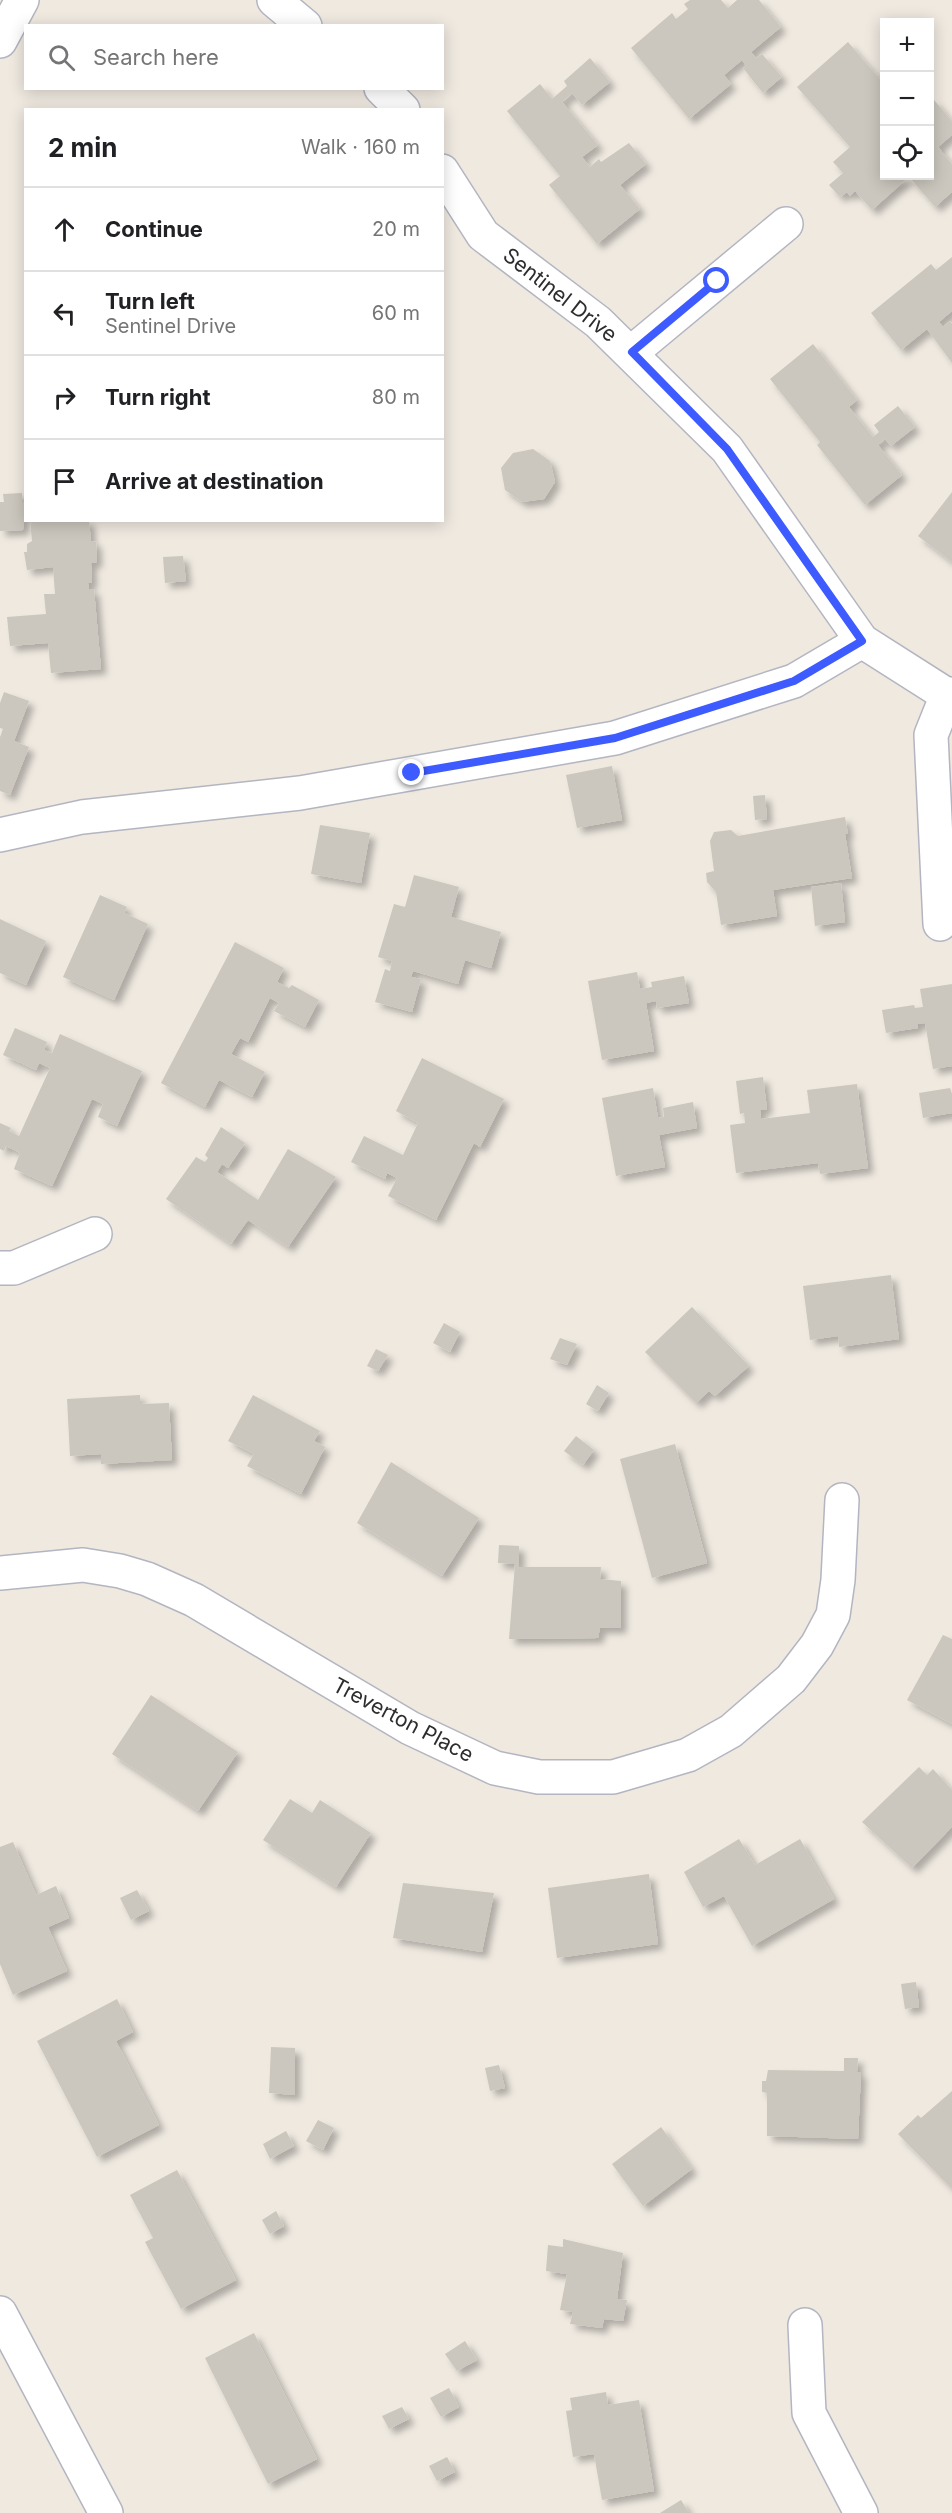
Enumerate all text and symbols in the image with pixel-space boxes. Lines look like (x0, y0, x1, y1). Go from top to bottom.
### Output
map controls (880, 18, 934, 180)
button: + (880, 18, 934, 72)
search box (24, 24, 444, 90)
icon: search (45, 41, 78, 74)
text: Search here (93, 44, 219, 70)
button: − (880, 72, 934, 126)
button: locate (880, 126, 934, 180)
text: 2 min (48, 132, 118, 163)
text: Walk · 160 m (301, 135, 420, 159)
icon: ahead (48, 213, 81, 246)
text: Continue (105, 216, 203, 242)
text: 20 m (372, 217, 420, 241)
street label: Sentinel Drive (498, 242, 622, 347)
route start (703, 267, 729, 293)
text: Turn left (105, 288, 195, 314)
icon: left (48, 297, 81, 330)
text: 60 m (372, 301, 420, 325)
text: Sentinel Drive (105, 314, 236, 338)
icon: right (48, 381, 81, 414)
text: Turn right (105, 384, 211, 410)
text: 80 m (372, 385, 420, 409)
icon: arrive (48, 465, 81, 498)
text: Arrive at destination (105, 468, 324, 494)
route end (398, 759, 424, 785)
street label: Treverton Place (329, 1672, 478, 1767)

